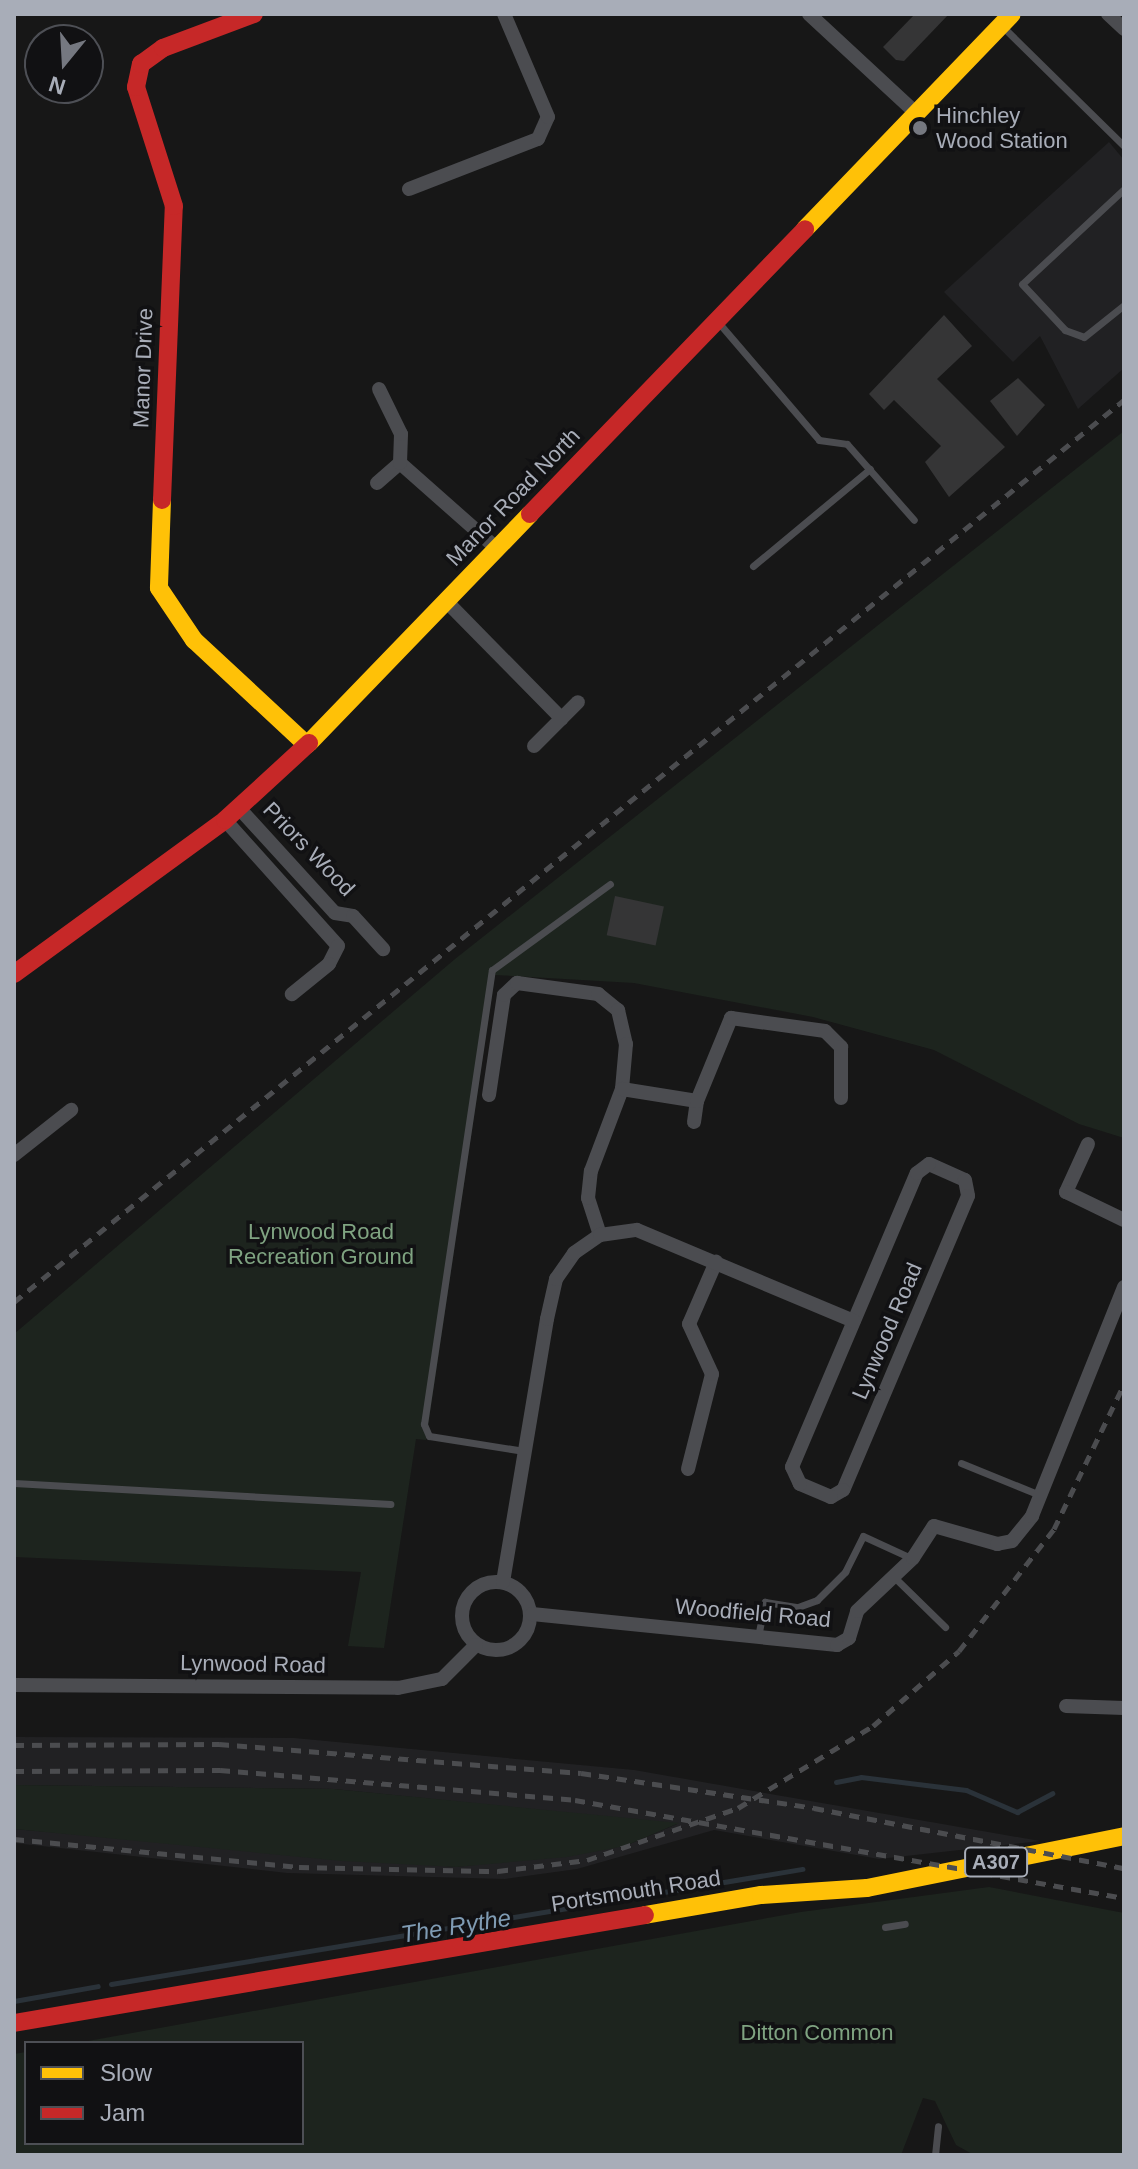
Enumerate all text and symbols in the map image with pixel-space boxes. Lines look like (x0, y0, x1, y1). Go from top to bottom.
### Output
north arrow (24, 24, 104, 104)
text: N (46, 71, 68, 100)
place label: Hinchley Wood Station (936, 102, 1068, 154)
marker: Hinchley Wood Station (911, 119, 929, 137)
street label: Manor Drive (128, 308, 158, 428)
street label: Manor Road North (441, 423, 585, 571)
street label: Priors Wood (258, 796, 360, 902)
park label: Lynwood Road Recreation Ground (228, 1218, 414, 1270)
street label: Lynwood Road (846, 1259, 928, 1403)
street label: Woodfield Road (674, 1593, 832, 1633)
street label: Lynwood Road (180, 1650, 326, 1678)
road number: A307 (964, 1846, 1028, 1878)
street label: Portsmouth Road (549, 1865, 723, 1917)
water label: The Rythe (399, 1903, 513, 1949)
park label: Ditton Common (741, 2020, 893, 2046)
legend (24, 2041, 304, 2145)
text: Slow (100, 2059, 152, 2086)
text: Jam (100, 2099, 145, 2126)

